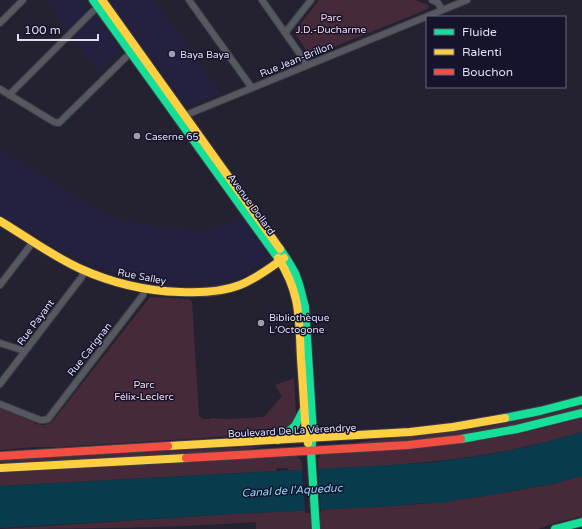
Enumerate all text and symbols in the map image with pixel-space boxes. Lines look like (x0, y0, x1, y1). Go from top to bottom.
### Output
park label: Parc J.D.-Ducharme (296, 12, 367, 36)
scale bar (18, 16, 98, 42)
legend (426, 16, 566, 88)
text: 100 m (24, 23, 61, 37)
text: Fluide (462, 25, 497, 39)
street label: Rue Jean-Brillon (258, 40, 335, 80)
text: Ralenti (462, 45, 502, 59)
marker: Baya Baya (167, 49, 177, 59)
place label: Baya Baya (180, 49, 229, 61)
text: Bouchon (462, 65, 513, 79)
marker: Caserne 65 (132, 131, 142, 141)
place label: Caserne 65 (145, 131, 199, 143)
street label: Avenue Dollard (225, 172, 277, 237)
street label: Rue Salley (117, 266, 168, 288)
street label: Rue Payant (15, 297, 57, 348)
place label: Bibliothèque L’Octogone (269, 312, 330, 336)
marker: Bibliothèque L’Octogone (256, 318, 266, 328)
street label: Rue Carignan (65, 321, 114, 379)
park label: Parc Félix-Leclerc (114, 379, 174, 403)
street label: Boulevard De La Vérendrye (227, 422, 357, 440)
water label: Canal de l'Aqueduc (241, 481, 344, 500)

